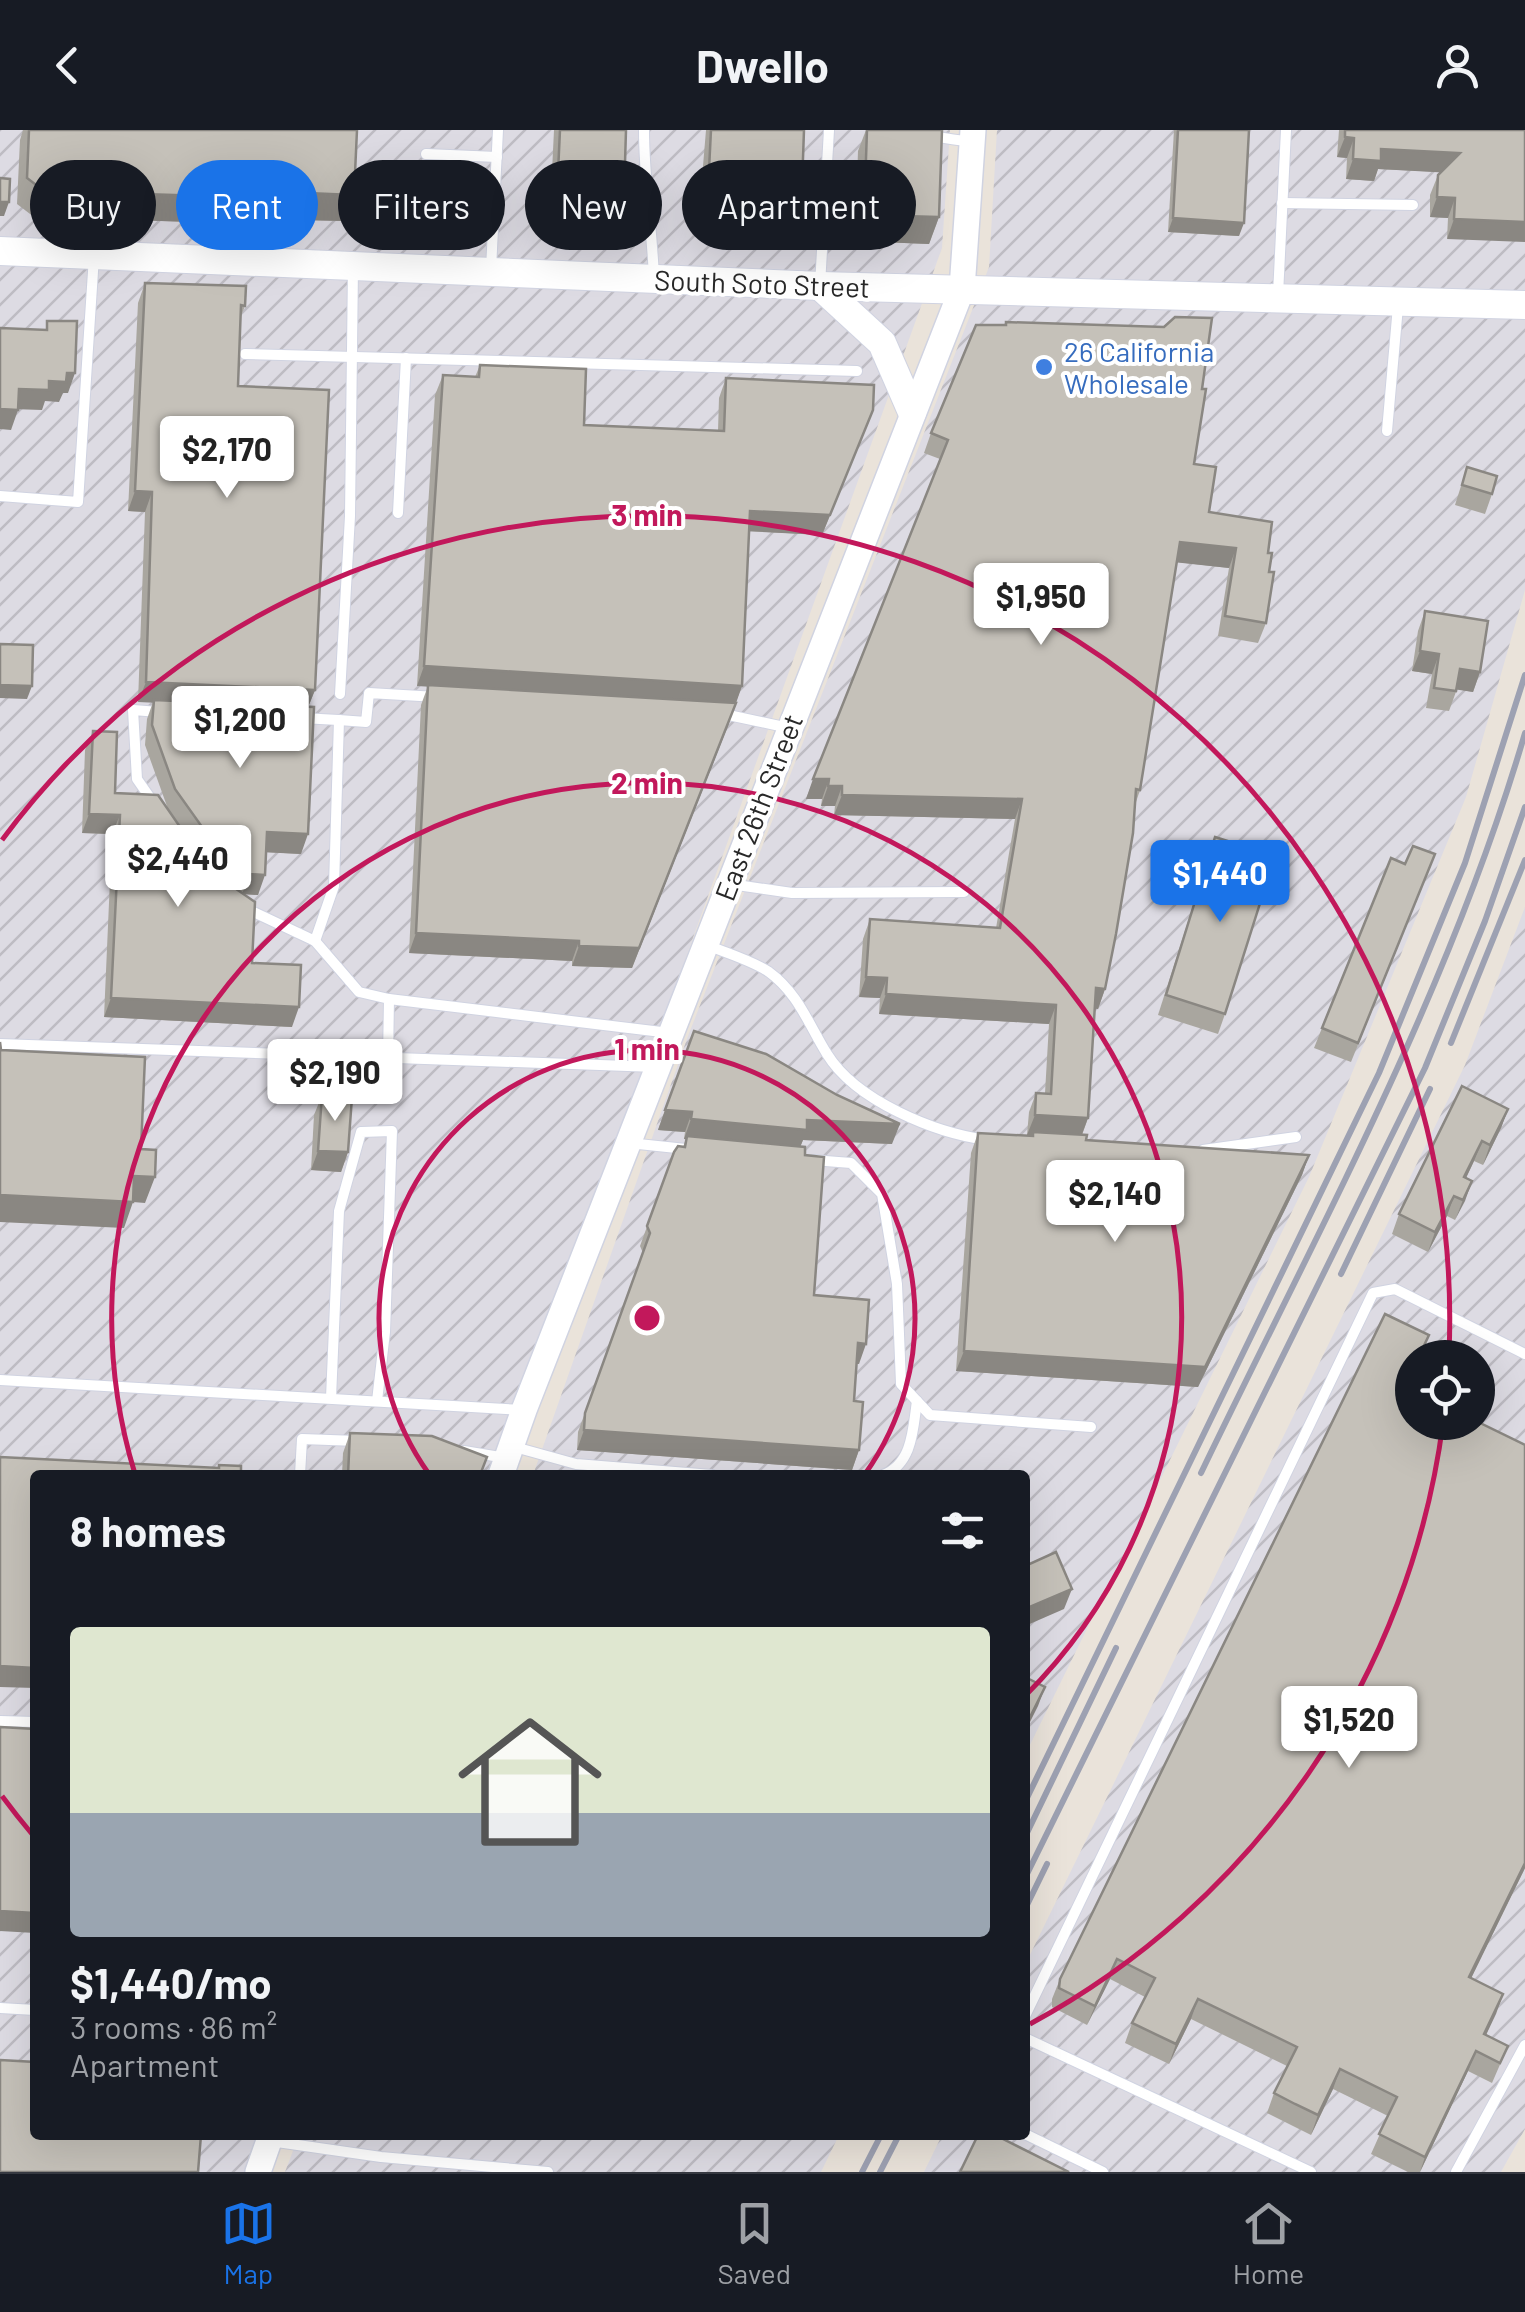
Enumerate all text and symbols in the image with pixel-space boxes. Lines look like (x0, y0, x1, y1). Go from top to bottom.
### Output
icon: back (40, 38, 95, 93)
text: Dwello (696, 38, 829, 92)
icon: person (1430, 38, 1485, 93)
chip: Buy (30, 160, 156, 250)
chip: Rent (176, 160, 318, 250)
chip: Filters (338, 160, 505, 250)
chip: New (525, 160, 662, 250)
chip: Apartment (682, 160, 916, 250)
street label: South Soto Street (653, 262, 871, 304)
place label: 26 California Wholesale (1064, 334, 1214, 400)
marker: 26 California Wholesale (1033, 356, 1055, 378)
pin: $2,170 (146, 416, 308, 501)
text: $2,170 (182, 429, 272, 467)
text: 3 min (611, 496, 683, 532)
pin: $1,950 (960, 563, 1122, 648)
text: $1,950 (996, 576, 1086, 614)
pin: $1,200 (159, 686, 321, 771)
text: $1,200 (194, 699, 286, 737)
street label: East 26th Street (707, 709, 809, 905)
text: 2 min (611, 764, 683, 800)
pin: $2,440 (97, 825, 259, 910)
text: $2,440 (127, 838, 229, 876)
pin: $1,440 (1139, 840, 1301, 925)
text: $1,440 (1172, 853, 1268, 891)
text: 1 min (614, 1030, 680, 1066)
pin: $2,190 (254, 1039, 416, 1124)
text: $2,190 (289, 1052, 381, 1090)
pin: $2,140 (1034, 1160, 1196, 1245)
text: $2,140 (1068, 1173, 1162, 1211)
centre of rings (629, 1300, 665, 1336)
map controls (1395, 1340, 1495, 1440)
button: locate (1395, 1340, 1495, 1440)
icon: filters (935, 1503, 990, 1558)
text: 8 homes (70, 1505, 226, 1555)
pin: $1,520 (1268, 1686, 1430, 1771)
icon: home (440, 1692, 620, 1872)
text: $1,520 (1303, 1699, 1395, 1737)
text: $1,440/mo (70, 1957, 272, 2007)
text: 3 rooms · 86 m² (70, 2007, 277, 2045)
text: Apartment (70, 2045, 219, 2083)
tab: Map (221, 2196, 276, 2290)
tab: Saved (718, 2196, 791, 2290)
tab: Home (1233, 2196, 1304, 2290)

